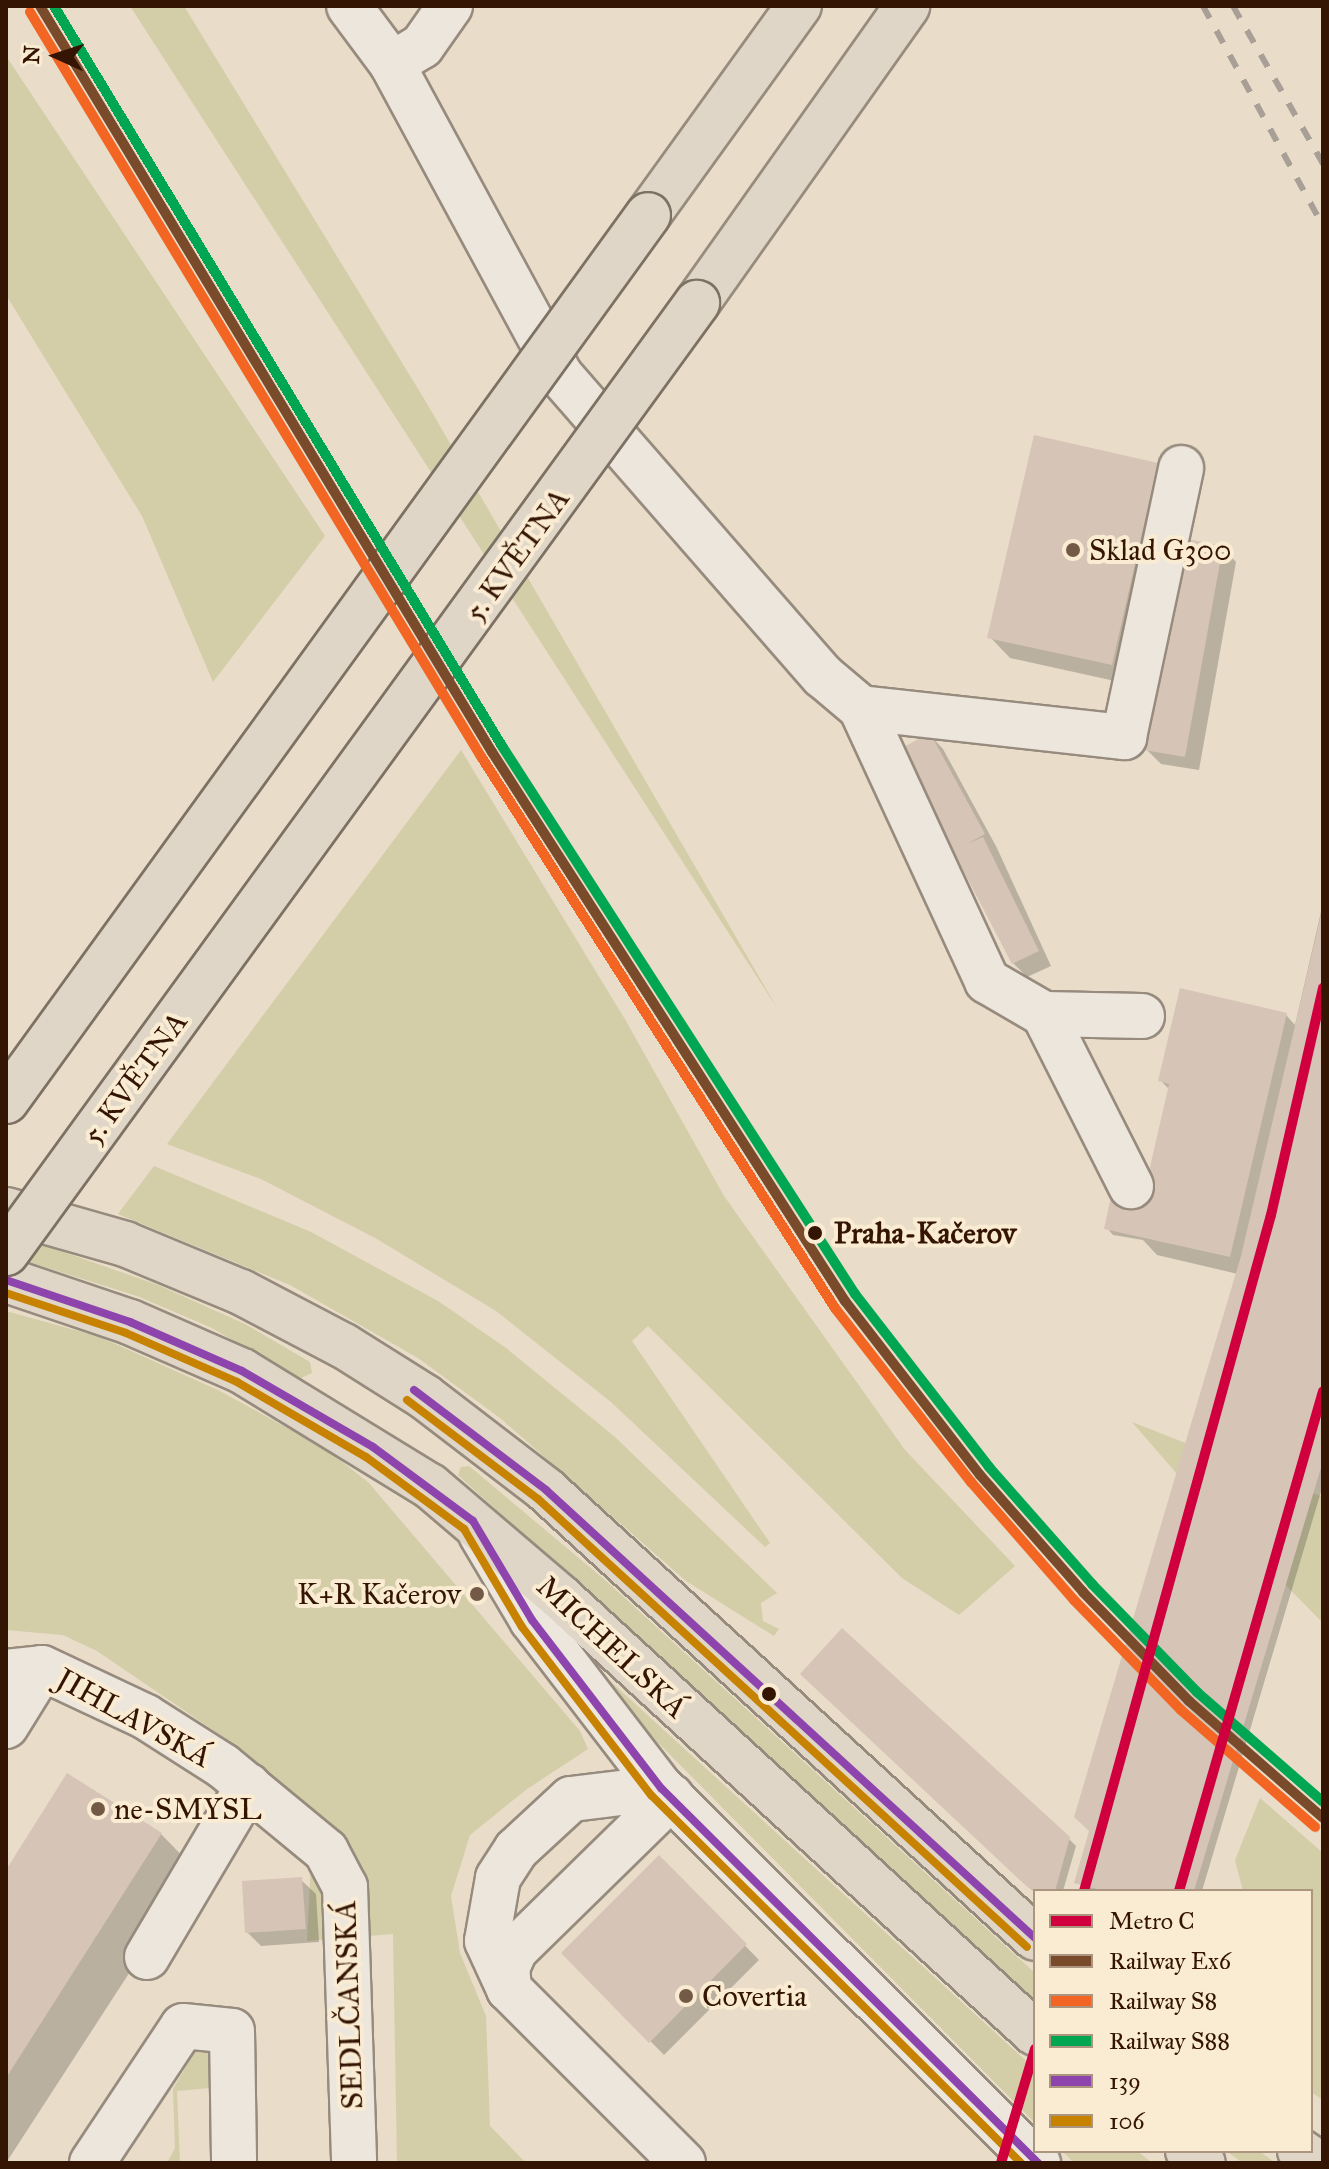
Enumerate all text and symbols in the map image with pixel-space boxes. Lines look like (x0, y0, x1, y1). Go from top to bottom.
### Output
north arrow (16, 16, 96, 96)
text: N (18, 45, 46, 65)
street label: 5. KVĚTNA (457, 482, 577, 628)
place label: Sklad G300 (1089, 532, 1231, 568)
marker: Sklad G300 (1064, 541, 1082, 559)
street label: 5. KVĚTNA (75, 1005, 195, 1151)
place label: Praha-Kačerov (834, 1215, 1016, 1251)
marker: Praha-Kačerov (803, 1221, 827, 1245)
street label: MICHELSKÁ (529, 1568, 695, 1726)
place label: K+R Kačerov (297, 1576, 461, 1612)
marker: K+R Kačerov (468, 1585, 486, 1603)
street label: JIHLAVSKÁ (50, 1661, 218, 1775)
unlabelled marker (761, 1686, 777, 1702)
place label: ne-SMYSL (114, 1791, 262, 1827)
marker: ne-SMYSL (89, 1800, 107, 1818)
legend (1033, 1889, 1313, 2153)
street label: SEDLČANSKÁ (327, 1900, 371, 2110)
text: Metro C (1109, 1906, 1195, 1936)
text: Railway Ex6 (1109, 1946, 1231, 1976)
place label: Covertia (702, 1978, 807, 2014)
text: Railway S8 (1109, 1986, 1217, 2016)
marker: Covertia (677, 1987, 695, 2005)
text: Railway S88 (1109, 2026, 1230, 2056)
text: 139 (1109, 2066, 1141, 2096)
text: 106 (1109, 2106, 1145, 2136)

